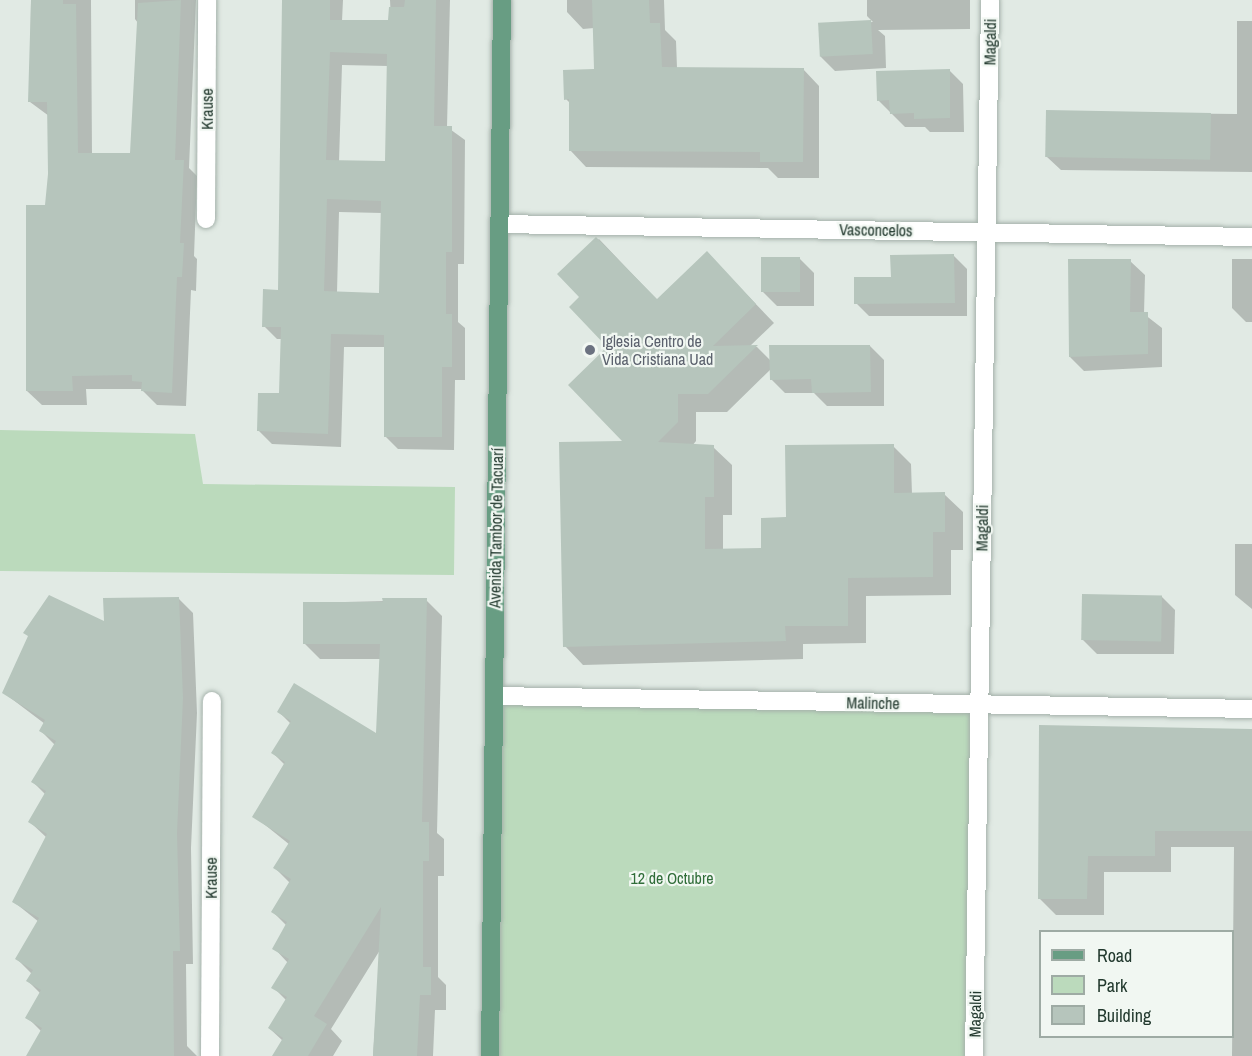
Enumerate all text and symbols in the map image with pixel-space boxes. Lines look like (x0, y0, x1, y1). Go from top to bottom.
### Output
street label: Magaldi (980, 19, 1000, 65)
street label: Krause (197, 88, 217, 130)
street label: Vasconcelos (839, 220, 913, 240)
place label: Iglesia Centro de Vida Cristiana Uad (602, 331, 713, 369)
marker: Iglesia Centro de Vida Cristiana Uad (583, 343, 597, 357)
street label: Avenida Tambor de Tacuarí (485, 447, 507, 609)
street label: Magaldi (972, 505, 992, 551)
street label: Malinche (846, 693, 900, 713)
street label: Krause (201, 857, 221, 899)
park label: 12 de Octubre (630, 868, 714, 888)
legend (1039, 930, 1234, 1038)
text: Road (1097, 943, 1132, 968)
text: Park (1097, 973, 1127, 998)
street label: Magaldi (965, 991, 985, 1037)
text: Building (1097, 1003, 1151, 1028)

